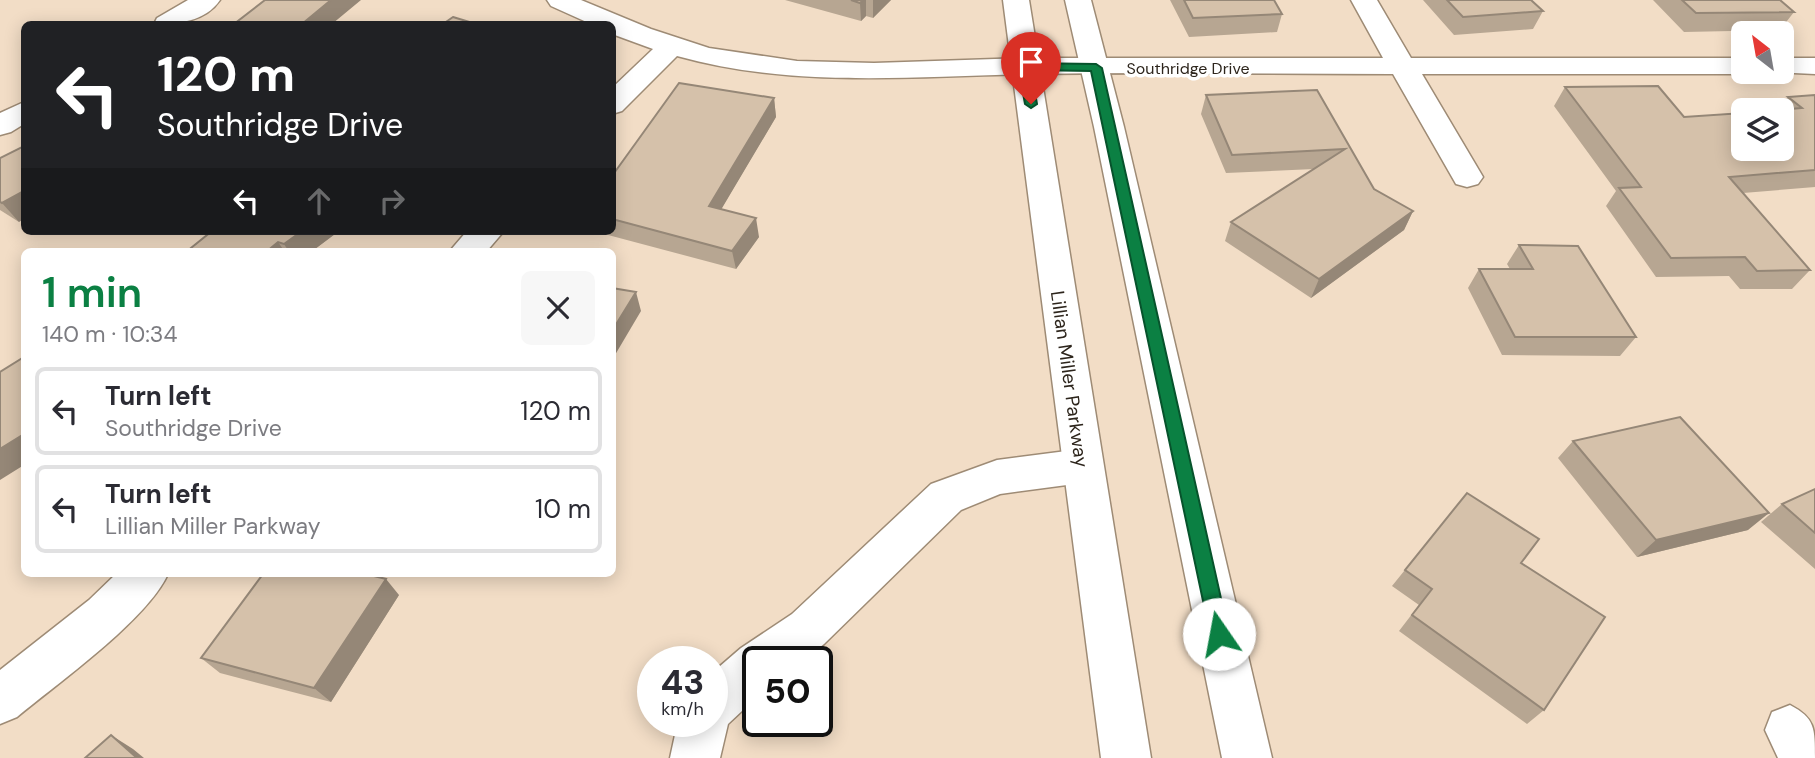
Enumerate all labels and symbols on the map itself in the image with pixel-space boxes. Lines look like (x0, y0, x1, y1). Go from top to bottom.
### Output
north arrow (1731, 21, 1794, 84)
pin (1001, 32, 1061, 104)
street label: Southridge Drive (1126, 58, 1250, 79)
street label: Lillian Miller Parkway (1045, 289, 1094, 469)
position arrow (1182, 597, 1256, 671)
speed limit sign: 50 (742, 646, 833, 737)

